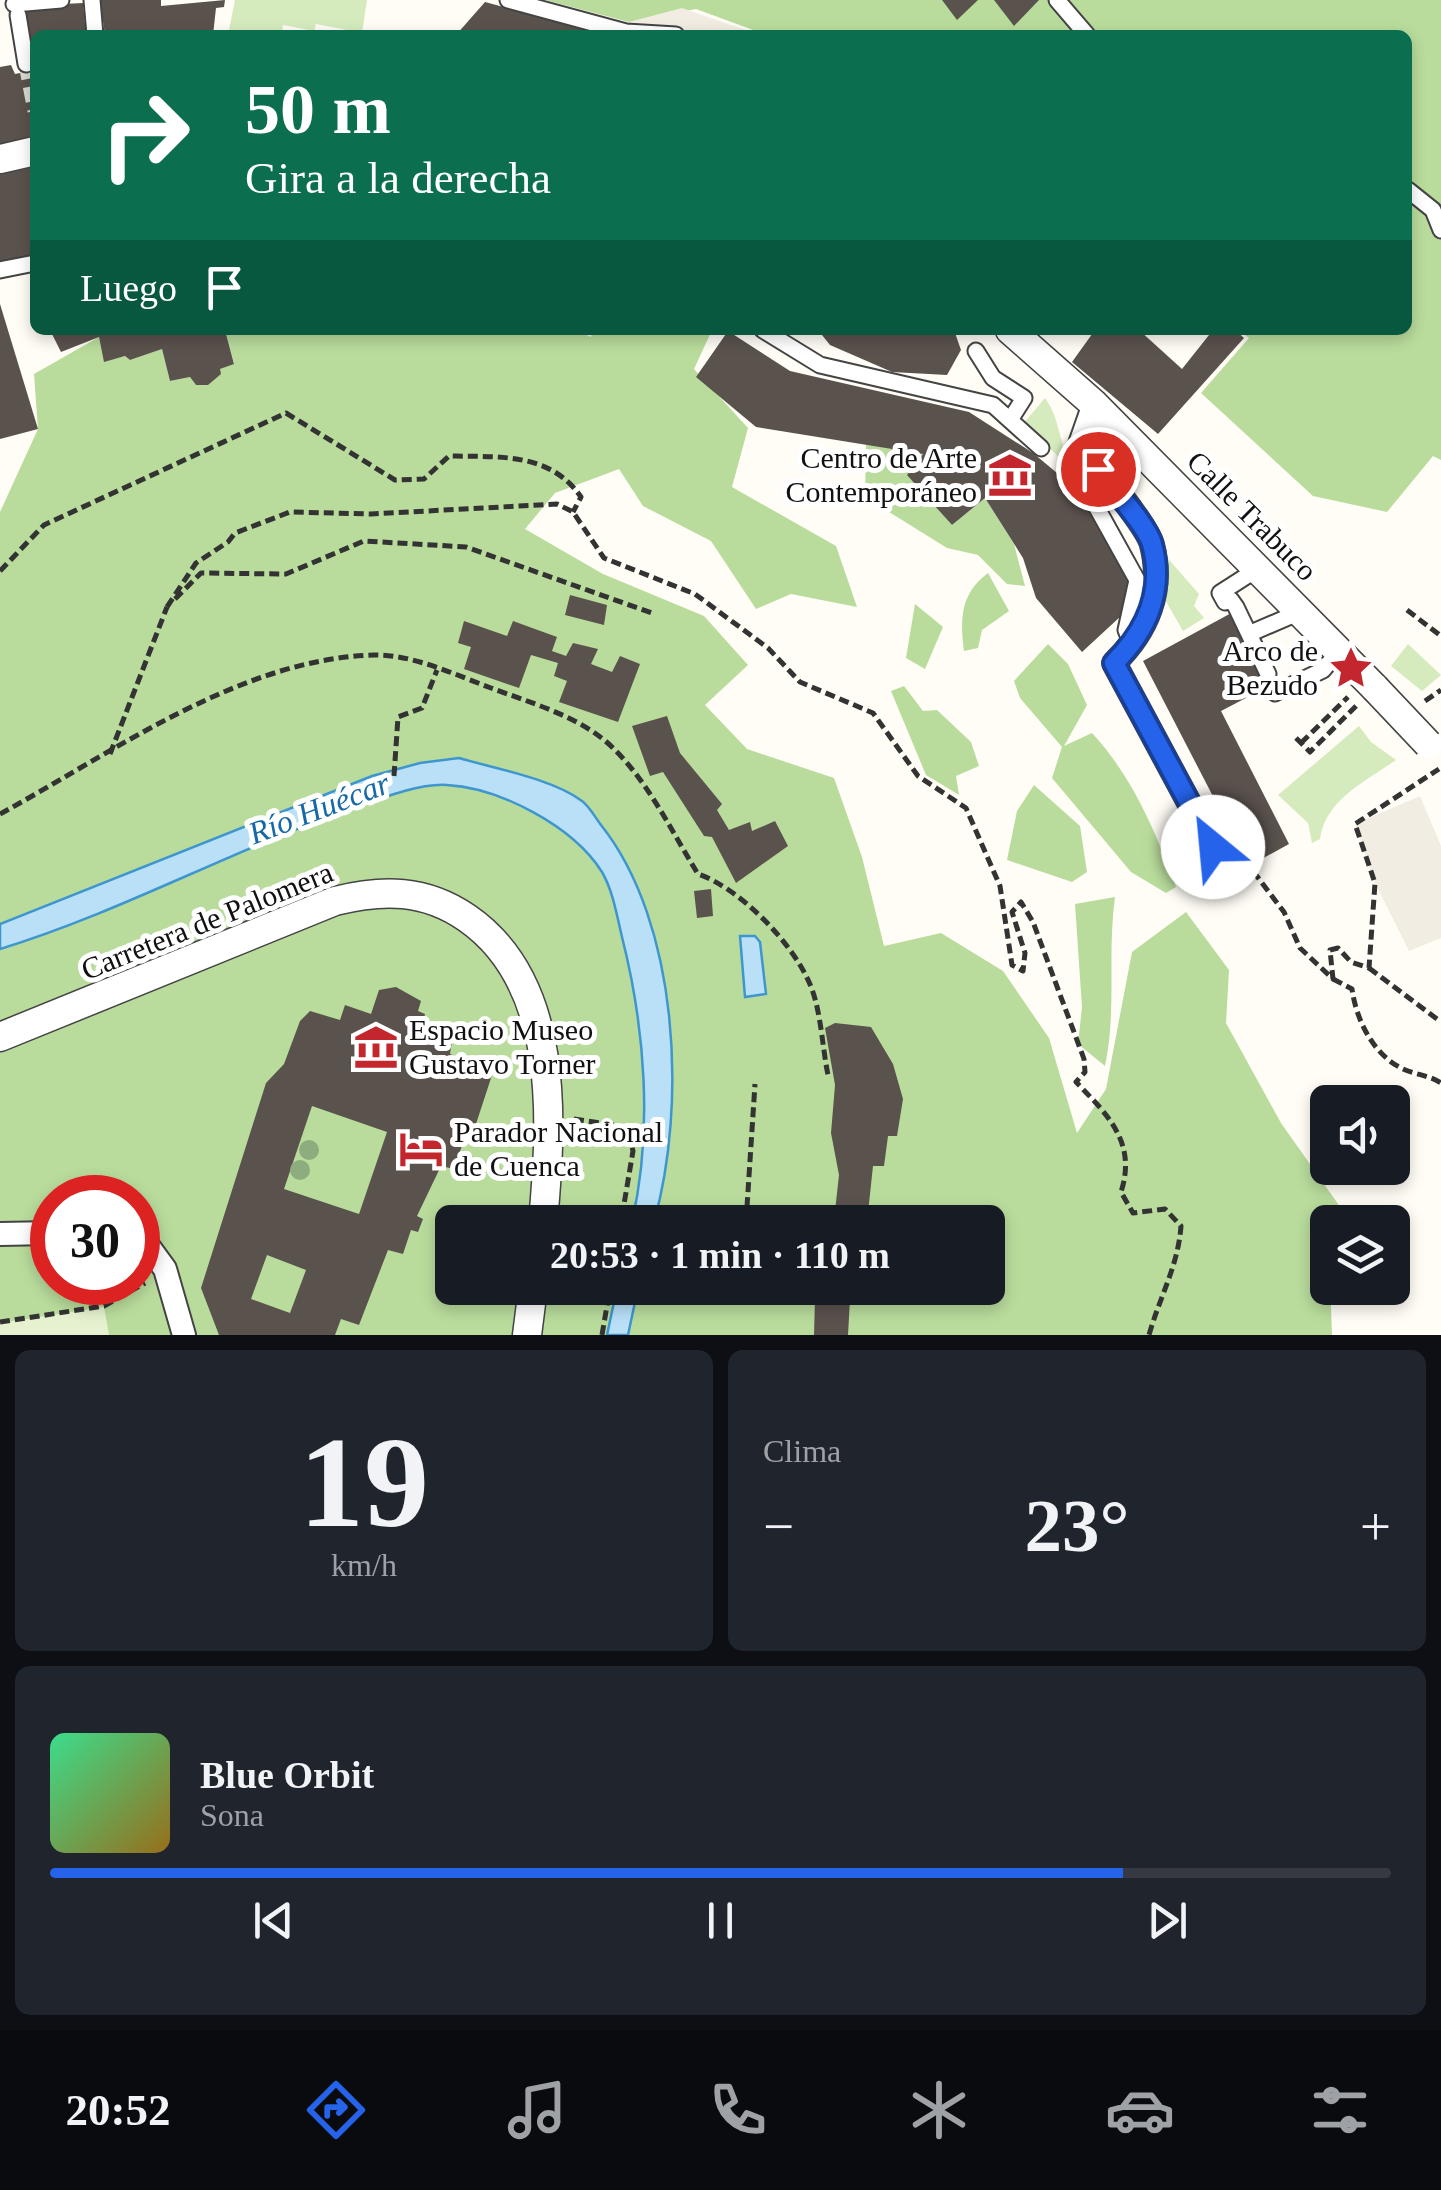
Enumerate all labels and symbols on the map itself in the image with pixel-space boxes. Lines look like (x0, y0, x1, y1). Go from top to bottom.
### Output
pin (1056, 427, 1141, 512)
place label: Centro de Arte Contemporáneo (785, 441, 977, 508)
street label: Calle Trabuco (1181, 444, 1324, 587)
museum icon: Centro de Arte Contemporáneo (986, 451, 1034, 499)
place label: Arco de Bezudo (1222, 634, 1318, 701)
place icon: Arco de Bezudo (1327, 644, 1375, 692)
water label: Río Huécar (242, 764, 395, 852)
position arrow (1161, 795, 1265, 899)
street label: Carretera de Palomera (76, 855, 337, 986)
place label: Espacio Museo Gustavo Torner (409, 1013, 595, 1080)
museum icon: Espacio Museo Gustavo Torner (352, 1023, 400, 1071)
place label: Parador Nacional de Cuenca (454, 1115, 663, 1182)
hotel icon: Parador Nacional de Cuenca (397, 1125, 445, 1173)
speed limit sign: 30 (30, 1175, 160, 1305)

